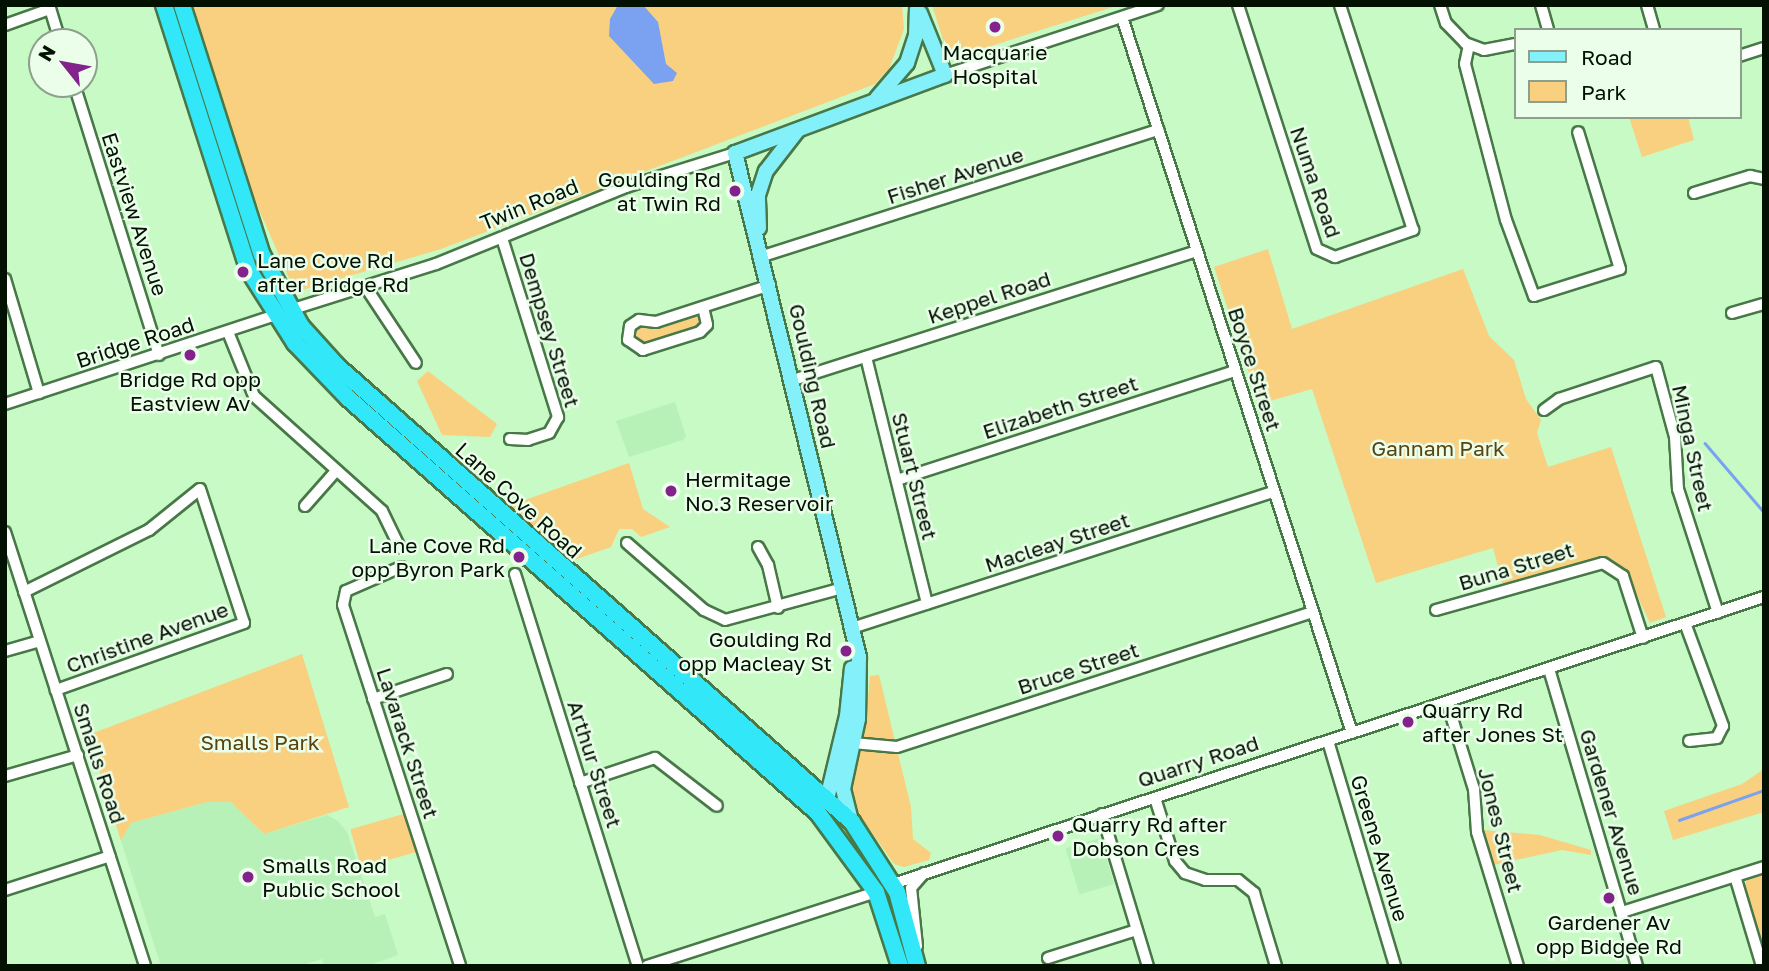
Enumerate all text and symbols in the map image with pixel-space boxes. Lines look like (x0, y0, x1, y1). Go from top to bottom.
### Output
marker: Macquarie Hospital (985, 17, 1005, 37)
north arrow (28, 28, 98, 98)
legend (1514, 28, 1741, 119)
place label: Macquarie Hospital (943, 39, 1047, 89)
text: N (33, 41, 60, 65)
text: Road (1581, 44, 1632, 70)
text: Park (1581, 79, 1626, 105)
street label: Numa Road (1285, 123, 1347, 241)
street label: Eastview Avenue (97, 129, 173, 299)
street label: Fisher Avenue (884, 141, 1026, 209)
place label: Goulding Rd at Twin Rd (598, 166, 721, 216)
street label: Twin Road (476, 173, 582, 235)
marker: Goulding Rd at Twin Rd (727, 183, 743, 199)
place label: Lane Cove Rd after Bridge Rd (257, 247, 409, 297)
street label: Dempsey Street (514, 250, 586, 410)
marker: Lane Cove Rd after Bridge Rd (235, 264, 251, 280)
street label: Keppel Road (924, 265, 1054, 329)
street label: Goulding Road (784, 301, 842, 451)
street label: Boyce Street (1223, 304, 1287, 434)
street label: Bridge Road (73, 311, 197, 373)
marker: Bridge Rd opp Eastview Av (182, 347, 198, 363)
place label: Bridge Rd opp Eastview Av (119, 366, 261, 416)
street label: Elizabeth Street (979, 370, 1141, 444)
street label: Minga Street (1667, 382, 1719, 514)
street label: Stuart Street (887, 410, 943, 542)
park label: Gannam Park (1371, 435, 1505, 461)
street label: Lane Cove Road (451, 437, 587, 563)
place label: Hermitage No.3 Reservoir (685, 466, 833, 516)
marker: Hermitage No.3 Reservoir (663, 483, 679, 499)
street label: Macleay Street (981, 507, 1133, 577)
place label: Lane Cove Rd opp Byron Park (351, 532, 505, 582)
street label: Buna Street (1455, 537, 1577, 595)
marker: Lane Cove Rd opp Byron Park (511, 549, 527, 565)
street label: Christine Avenue (63, 596, 231, 678)
place label: Goulding Rd opp Macleay St (678, 626, 832, 676)
street label: Bruce Street (1014, 637, 1142, 699)
marker: Goulding Rd opp Macleay St (838, 643, 854, 659)
street label: Lavarack Street (372, 664, 444, 822)
street label: Arthur Street (563, 697, 627, 831)
place label: Quarry Rd after Jones St (1422, 697, 1563, 747)
street label: Smalls Road (69, 700, 131, 826)
marker: Quarry Rd after Jones St (1400, 714, 1416, 730)
street label: Gardener Avenue (1575, 726, 1649, 898)
park label: Smalls Park (200, 729, 320, 755)
street label: Quarry Road (1134, 730, 1262, 792)
street label: Jones Street (1473, 765, 1529, 895)
street label: Greene Avenue (1346, 772, 1414, 924)
place label: Quarry Rd after Dobson Cres (1072, 811, 1227, 861)
marker: Quarry Rd after Dobson Cres (1050, 828, 1066, 844)
place label: Smalls Road Public School (262, 852, 400, 902)
marker: Smalls Road Public School (240, 869, 256, 885)
marker: Gardener Av opp Bidgee Rd (1601, 890, 1617, 906)
place label: Gardener Av opp Bidgee Rd (1536, 909, 1682, 959)

